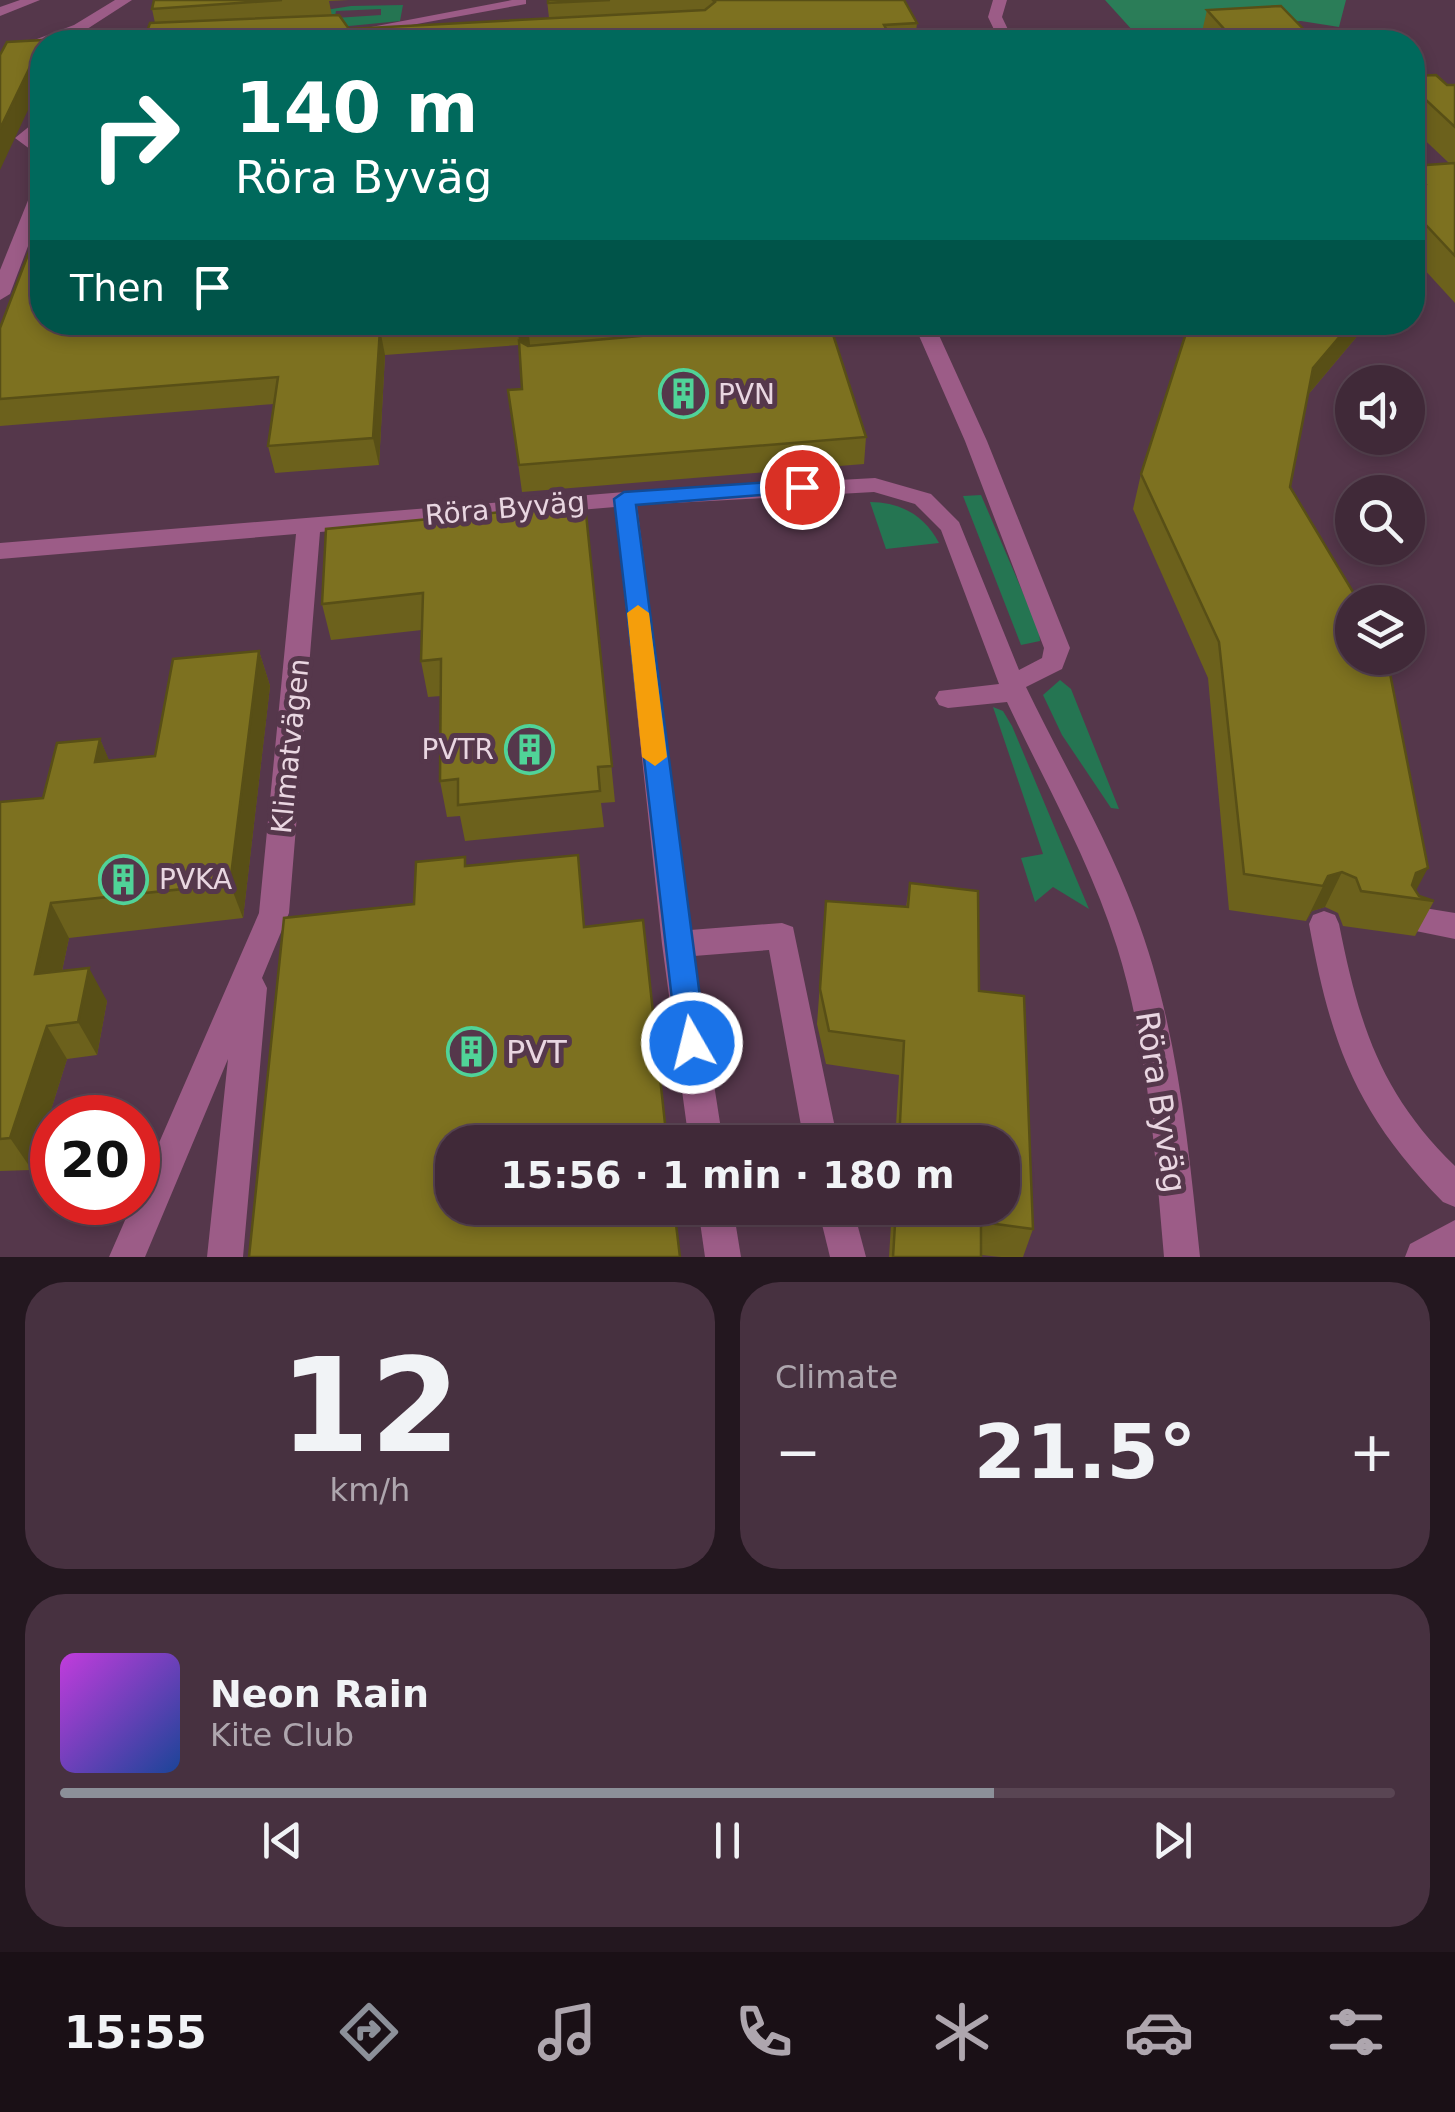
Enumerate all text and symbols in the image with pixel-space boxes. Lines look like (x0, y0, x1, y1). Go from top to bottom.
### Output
text: 140 m (235, 67, 478, 149)
icon: right (70, 70, 200, 200)
text: Röra Byväg (235, 151, 492, 204)
icon: arrive (185, 260, 240, 315)
text: Then (70, 266, 165, 310)
map controls (1335, 365, 1425, 675)
button: sound (1335, 365, 1425, 455)
building icon: PVN (657, 368, 709, 420)
place label: PVN (718, 378, 775, 411)
pin (760, 445, 845, 530)
icon: arrive (775, 460, 830, 515)
button: search (1335, 475, 1425, 565)
street label: Röra Byväg (424, 485, 586, 532)
button: layers (1335, 585, 1425, 675)
street label: Klimatvägen (265, 657, 316, 835)
building icon: PVTR (503, 723, 555, 775)
place label: PVTR (421, 733, 494, 766)
building icon: PVKA (98, 853, 150, 905)
place label: PVKA (159, 863, 232, 896)
position arrow (640, 991, 744, 1095)
street label: Röra Byväg (1128, 1009, 1194, 1195)
building icon: PVT (445, 1026, 497, 1078)
place label: PVT (506, 1033, 567, 1071)
speed limit sign: 20 (30, 1095, 160, 1225)
text: 15:56 · 1 min · 180 m (500, 1153, 955, 1197)
text: 12 (280, 1330, 460, 1482)
text: Climate (775, 1358, 898, 1396)
text: 21.5° (974, 1408, 1196, 1496)
text: − (775, 1420, 821, 1484)
text: + (1349, 1420, 1395, 1484)
text: km/h (330, 1471, 410, 1509)
text: Neon Rain (210, 1672, 429, 1716)
text: Kite Club (210, 1716, 354, 1754)
icon: previous (255, 1813, 310, 1868)
icon: pause (700, 1813, 755, 1868)
icon: next (1145, 1813, 1200, 1868)
icon: directions (334, 1997, 404, 2067)
icon: music (532, 1997, 602, 2067)
icon: phone (729, 1997, 799, 2067)
icon: climate (927, 1997, 997, 2067)
icon: car (1124, 1997, 1194, 2067)
icon: filters (1321, 1997, 1391, 2067)
text: 15:55 (64, 2006, 207, 2059)

